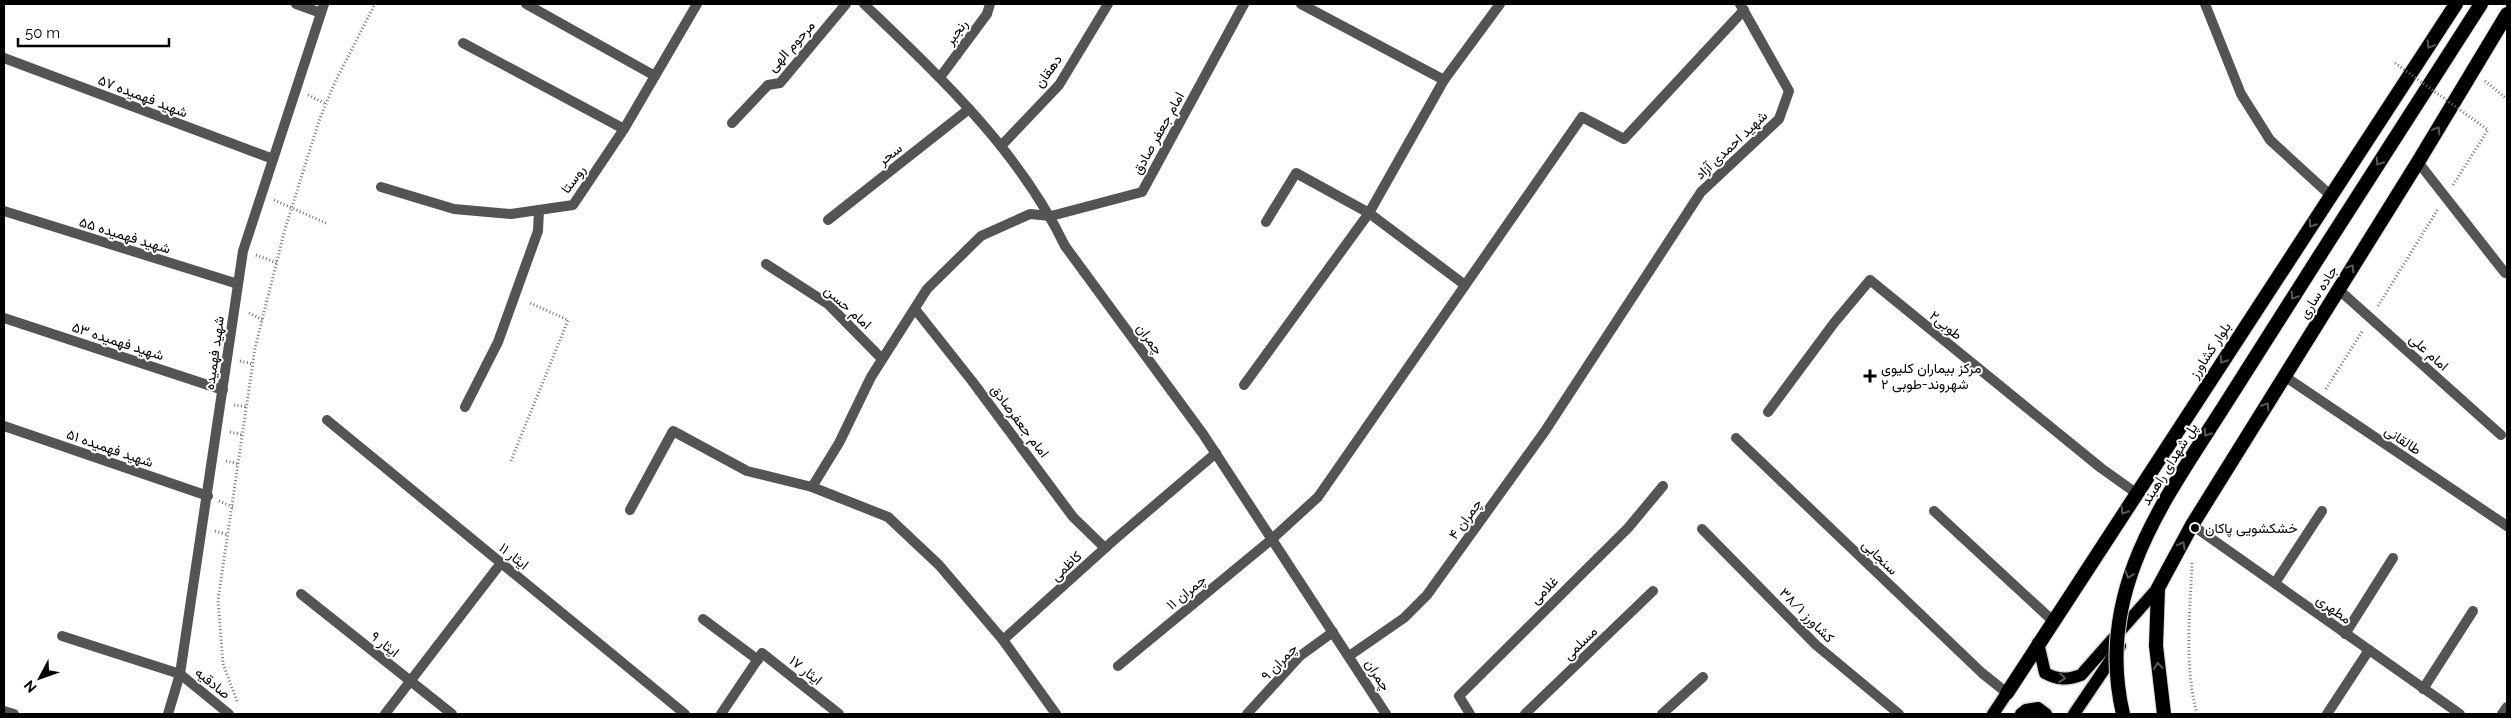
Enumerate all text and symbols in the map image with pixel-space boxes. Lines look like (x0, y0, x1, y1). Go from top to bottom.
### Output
scale bar (18, 15, 169, 47)
street label: رنجبر (941, 16, 972, 49)
street label: مرحوم الهی (764, 17, 819, 75)
text: 50 m (25, 24, 60, 42)
one-way arrow (2426, 39, 2436, 48)
street label: دهقان (1031, 51, 1066, 91)
street label: شهید فهمیده ۵۷ (96, 72, 190, 121)
street label: امام جعفر صادق (1129, 89, 1188, 177)
street label: شهید احمدی آزاد (1692, 108, 1771, 183)
one-way arrow (2430, 126, 2440, 135)
street label: سحر (874, 140, 906, 170)
one-way arrow (2376, 157, 2385, 166)
street label: روستا (557, 162, 589, 197)
street label: شهید فهمیده ۵۵ (77, 214, 173, 257)
one-way arrow (2308, 219, 2318, 228)
street label: جاده ساری (2296, 263, 2341, 322)
one-way arrow (2345, 264, 2355, 273)
street label: امام حسن (821, 282, 875, 333)
one-way arrow (2291, 290, 2300, 299)
street label: طوبی۲ (1926, 307, 1965, 344)
street label: شهید فهمیده (201, 315, 228, 391)
street label: شهید فهمیده ۵۳ (70, 319, 166, 364)
street label: بلوار کشاورز (2185, 319, 2235, 382)
street label: چمران (1132, 320, 1167, 359)
street label: امام علی (2405, 330, 2452, 374)
one-way arrow (2219, 355, 2229, 364)
place label: مرکز بیماران کلیوی شهروند-طوبی ۲ (1881, 360, 1981, 393)
marker: مرکز بیماران کلیوی شهروند-طوبی ۲ (1863, 369, 1877, 383)
street label: امام جعفرصادق (987, 382, 1052, 461)
one-way arrow (2260, 403, 2269, 412)
street label: پل شهدای راهبند (2137, 420, 2202, 509)
street label: طالقانی (2381, 422, 2424, 459)
street label: شهید فهمیده ۵۱ (64, 426, 155, 471)
one-way arrow (2203, 427, 2213, 436)
street label: چمران ۴ (1445, 496, 1487, 544)
one-way arrow (2121, 505, 2130, 515)
place label: خشکشویی پاکان (2205, 520, 2298, 538)
marker: خشکشویی پاکان (2189, 522, 2201, 534)
street label: سنجابی (1858, 536, 1901, 579)
street label: ایثار ۱۱ (495, 539, 532, 573)
one-way arrow (2175, 541, 2185, 550)
street label: کاظمی (1047, 548, 1085, 585)
one-way arrow (2125, 570, 2135, 579)
street label: چمران ۱۱ (1163, 571, 1210, 614)
street label: غلامی (1527, 573, 1562, 608)
street label: کشاورز ۳۸/۱ (1776, 584, 1838, 646)
street label: مطهری (2313, 591, 2355, 628)
street label: مسلمی (1560, 623, 1601, 664)
street label: ایثار ۹ (367, 628, 402, 661)
street label: چمران ۹ (1258, 640, 1302, 685)
street label: ایثار ۱۷ (786, 652, 826, 689)
north arrow (15, 653, 65, 703)
street label: چمران (1360, 656, 1394, 695)
one-way arrow (2153, 662, 2164, 670)
street label: صادقیه (192, 664, 234, 702)
one-way arrow (2059, 672, 2067, 683)
text: N (21, 677, 40, 696)

